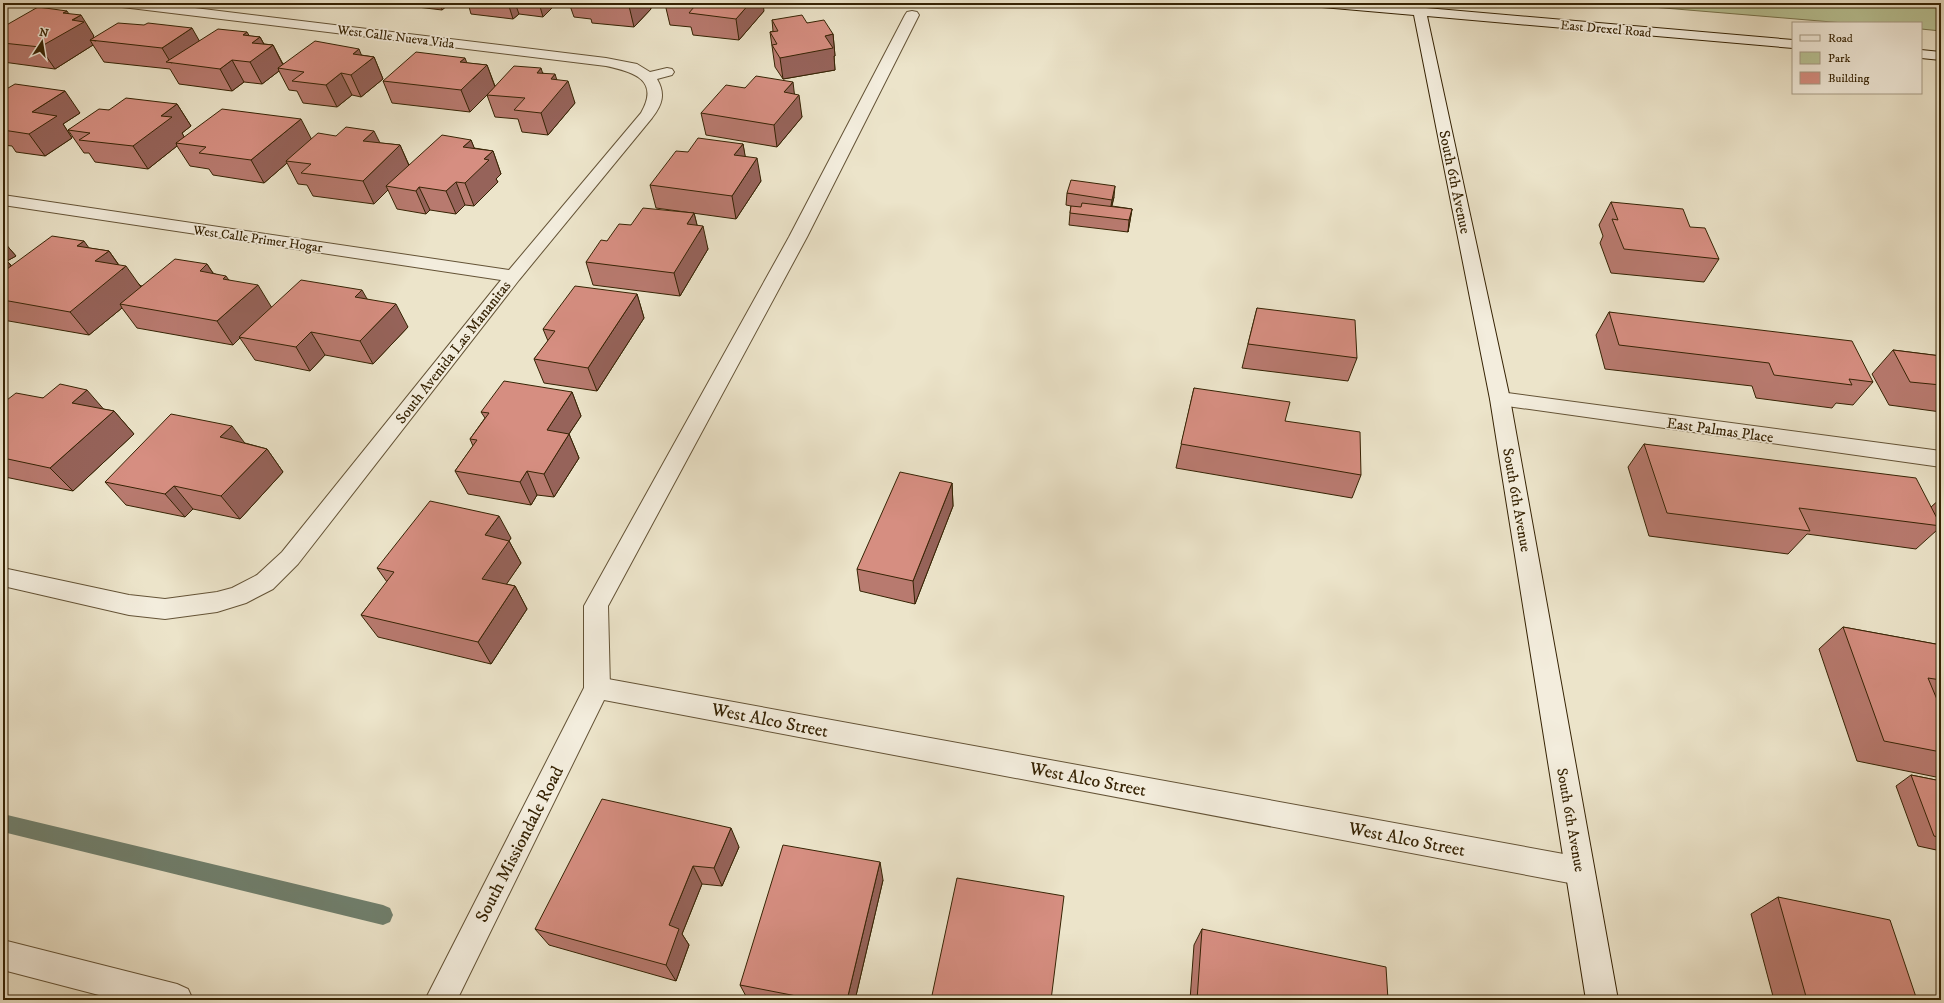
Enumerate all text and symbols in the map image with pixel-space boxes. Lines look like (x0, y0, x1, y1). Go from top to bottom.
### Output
street label: East Drexel Road (1560, 17, 1653, 41)
north arrow (22, 22, 62, 62)
street label: West Calle Nueva Vida (336, 22, 456, 52)
legend (1792, 22, 1922, 94)
text: N (38, 25, 50, 41)
text: Road (1828, 31, 1853, 46)
text: Park (1828, 51, 1850, 66)
text: Building (1828, 71, 1869, 86)
street label: South 6th Avenue (1434, 129, 1475, 236)
street label: West Calle Primer Hogar (191, 222, 324, 256)
street label: South Avenida Las Mananitas (392, 277, 515, 428)
street label: East Palmas Place (1665, 414, 1775, 447)
street label: South 6th Avenue (1498, 447, 1535, 554)
street label: West Alco Street (709, 699, 830, 743)
street label: West Alco Street (1027, 758, 1148, 802)
street label: South Missiondale Road (471, 763, 569, 926)
street label: South 6th Avenue (1552, 767, 1589, 874)
street label: West Alco Street (1346, 818, 1467, 862)

